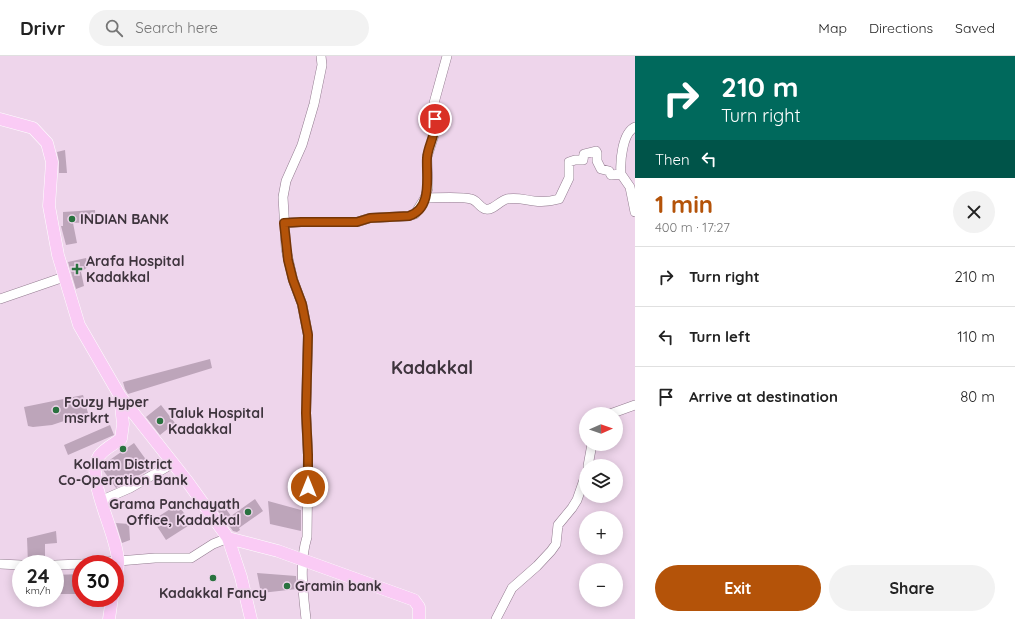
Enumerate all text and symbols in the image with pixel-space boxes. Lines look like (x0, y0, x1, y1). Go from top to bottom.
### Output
search box (89, 10, 369, 46)
text: Drivr (20, 16, 65, 40)
icon: search (103, 17, 125, 39)
text: Search here (135, 18, 218, 37)
text: Map (818, 19, 847, 37)
text: Directions (869, 19, 933, 37)
text: Saved (955, 19, 995, 37)
text: 210 m (721, 69, 799, 104)
icon: right (655, 72, 707, 124)
pin (418, 102, 452, 136)
text: Turn right (721, 104, 801, 127)
icon: arrive (424, 108, 446, 130)
icon: left (698, 148, 720, 170)
text: Then (655, 150, 690, 169)
text: 1 min (655, 189, 713, 219)
button: close (953, 191, 995, 233)
place label: INDIAN BANK (80, 210, 169, 228)
marker: INDIAN BANK (67, 214, 77, 224)
text: 400 m · 17:27 (655, 219, 730, 235)
place label: Arafa Hospital Kadakkal (86, 252, 184, 286)
marker: Arafa Hospital Kadakkal (71, 263, 83, 275)
icon: right (655, 266, 677, 288)
text: Turn right (689, 267, 760, 286)
text: 210 m (954, 267, 995, 286)
icon: left (655, 326, 677, 348)
text: Turn left (689, 327, 751, 346)
text: 110 m (957, 327, 995, 346)
district label: Kadakkal (391, 356, 473, 379)
icon: arrive (655, 386, 677, 408)
text: Arrive at destination (689, 387, 838, 406)
text: 80 m (960, 387, 995, 406)
place label: Fouzy Hyper msrkrt (64, 393, 149, 427)
place label: Taluk Hospital Kadakkal (168, 404, 264, 438)
marker: Fouzy Hyper msrkrt (51, 405, 61, 415)
north arrow (579, 407, 623, 451)
map controls (579, 407, 623, 607)
marker: Taluk Hospital Kadakkal (155, 416, 165, 426)
marker: Kollam District Co-Operation Bank (118, 444, 128, 454)
place label: Kollam District Co-Operation Bank (58, 455, 188, 489)
button: layers (579, 459, 623, 503)
position arrow (287, 466, 329, 508)
place label: Grama Panchayath Office, Kadakkal (109, 495, 240, 529)
marker: Grama Panchayath Office, Kadakkal (243, 507, 253, 517)
button: + (579, 511, 623, 555)
speed limit sign: 30 (72, 555, 124, 607)
text: 24 (26, 563, 50, 588)
button: − (579, 563, 623, 607)
button: Exit (655, 565, 821, 611)
button: Share (829, 565, 995, 611)
marker: Kadakkal Fancy (208, 573, 218, 583)
place label: Gramin bank (295, 577, 382, 595)
marker: Gramin bank (282, 581, 292, 591)
text: km/h (25, 584, 51, 597)
place label: Kadakkal Fancy (159, 584, 267, 602)

